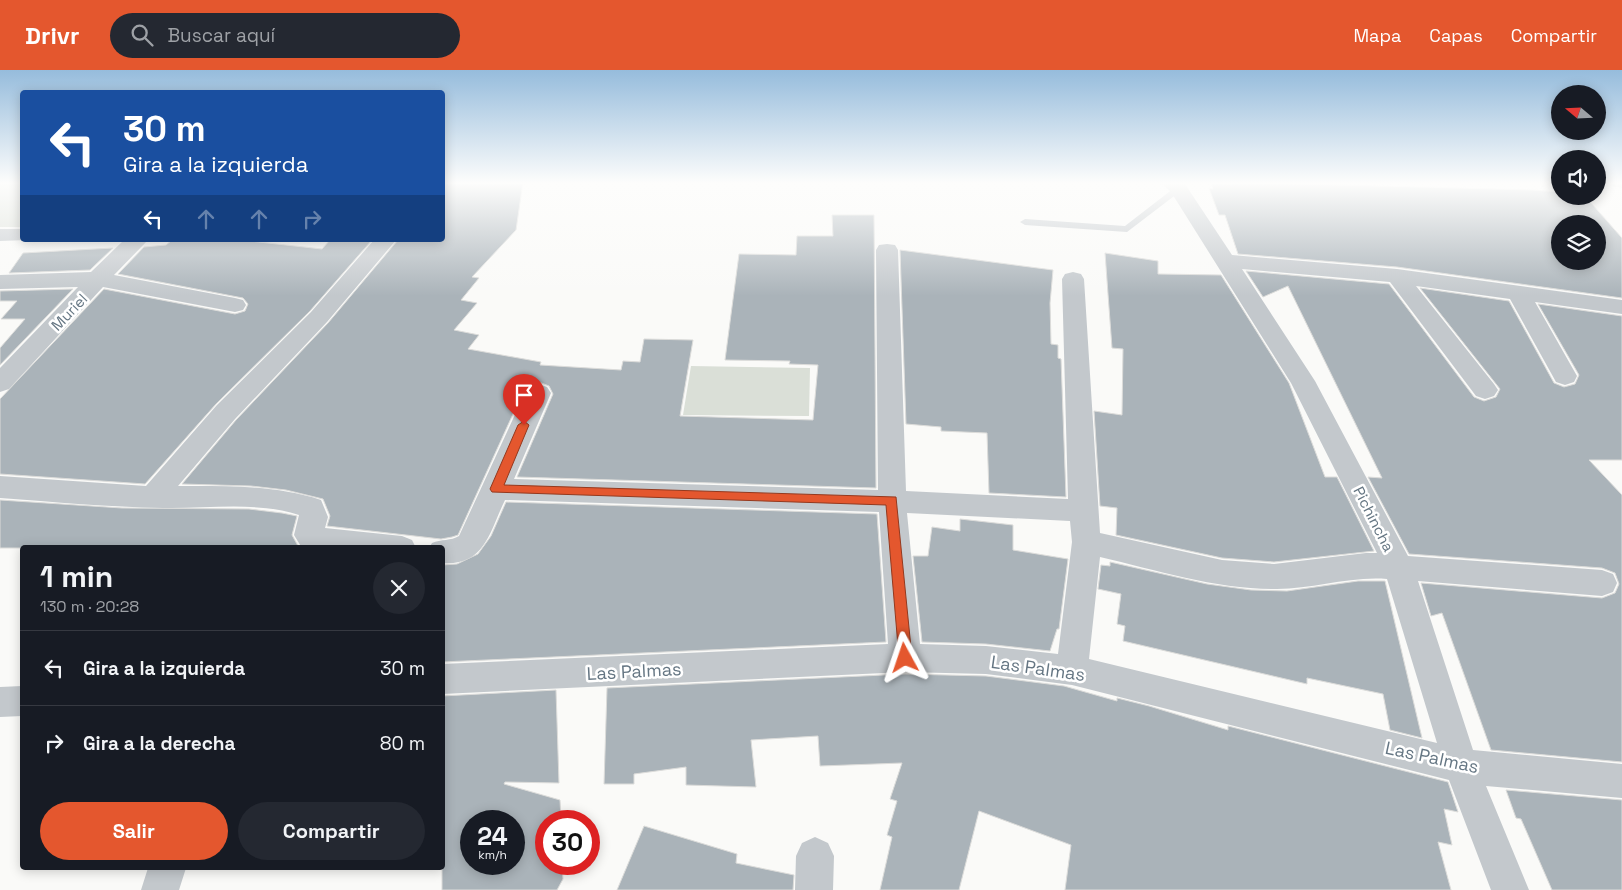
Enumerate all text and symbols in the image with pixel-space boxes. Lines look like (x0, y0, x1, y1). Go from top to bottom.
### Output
search box (110, 13, 460, 58)
text: Drivr (25, 20, 80, 51)
icon: search (128, 21, 156, 49)
text: Buscar aquí (168, 23, 275, 48)
text: Mapa (1353, 24, 1401, 47)
text: Capas (1429, 24, 1483, 47)
text: Compartir (1511, 24, 1597, 47)
north arrow (1551, 85, 1606, 140)
map controls (1551, 85, 1606, 270)
text: 30 m (123, 107, 206, 151)
icon: left (40, 110, 105, 175)
text: Gira a la izquierda (123, 150, 308, 178)
button: sound (1551, 150, 1606, 205)
icon: left (139, 205, 167, 233)
icon: ahead (192, 205, 220, 233)
icon: ahead (245, 205, 273, 233)
icon: right (298, 205, 326, 233)
button: layers (1551, 215, 1606, 270)
street label: Muriel (47, 290, 91, 334)
pin (503, 374, 545, 425)
icon: arrive (510, 381, 538, 409)
street label: Pichincha (1350, 483, 1399, 555)
text: 1 min (40, 557, 113, 596)
button: close (373, 562, 425, 614)
text: 130 m · 20:28 (40, 596, 139, 617)
position arrow (878, 631, 930, 683)
street label: Las Palmas (989, 650, 1087, 686)
icon: left (40, 654, 68, 682)
text: Gira a la izquierda (83, 656, 245, 681)
text: 30 m (380, 656, 425, 681)
street label: Las Palmas (586, 657, 682, 685)
icon: right (40, 729, 68, 757)
text: Gira a la derecha (83, 731, 235, 756)
text: 80 m (380, 731, 425, 756)
street label: Las Palmas (1383, 736, 1481, 778)
button: Salir (40, 802, 228, 860)
button: Compartir (238, 802, 425, 860)
speed limit sign: 30 (535, 810, 600, 875)
text: 24 (477, 820, 508, 852)
text: km/h (478, 847, 507, 863)

